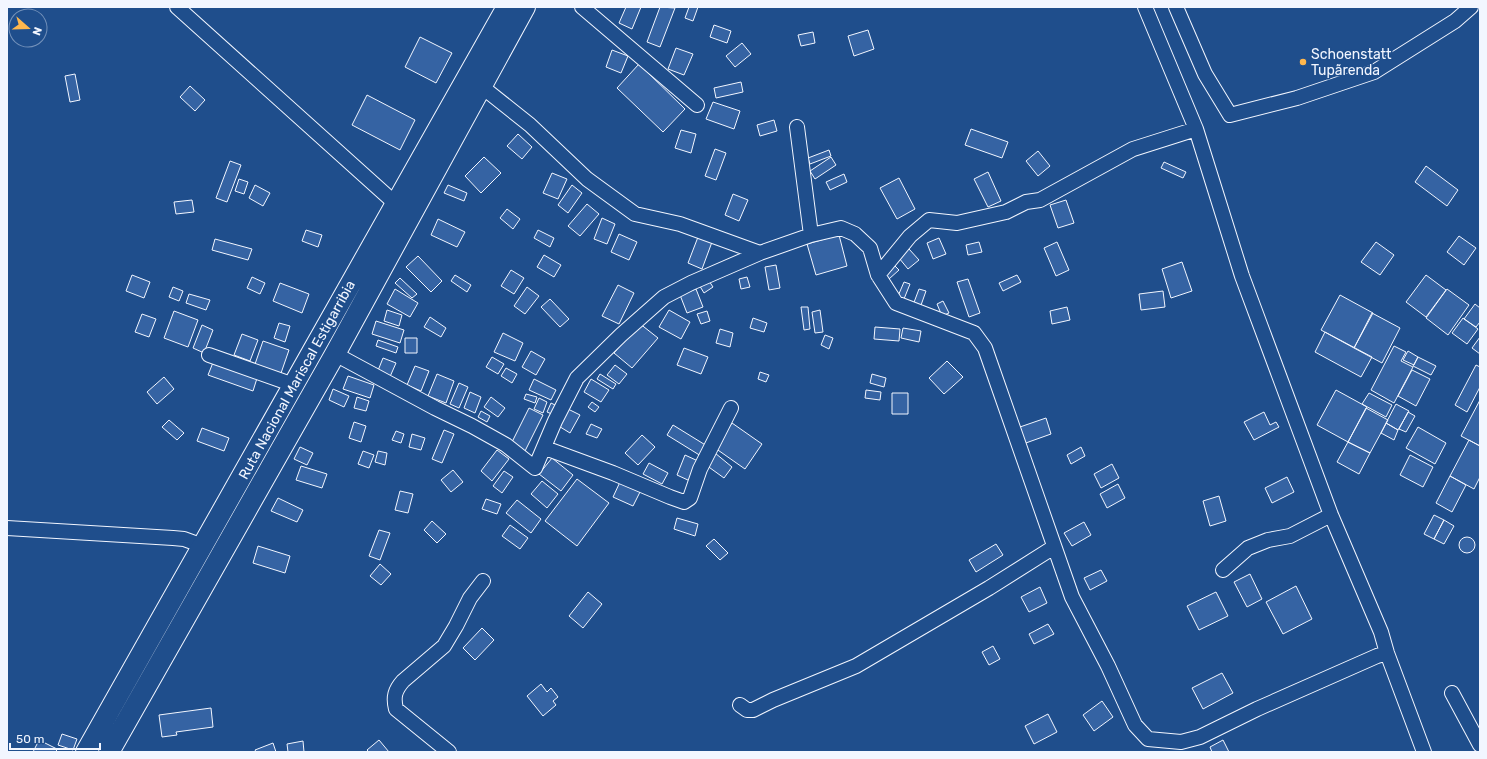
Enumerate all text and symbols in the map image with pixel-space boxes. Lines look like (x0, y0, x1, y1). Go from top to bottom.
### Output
north arrow (8, 8, 48, 48)
text: N (29, 25, 44, 37)
place label: Schoenstatt Tupãrenda (1311, 46, 1392, 79)
marker: Schoenstatt Tupãrenda (1298, 57, 1308, 67)
street label: Ruta Nacional Mariscal Estigarribia (235, 278, 359, 482)
scale bar (10, 725, 100, 751)
text: 50 m (16, 732, 44, 746)

